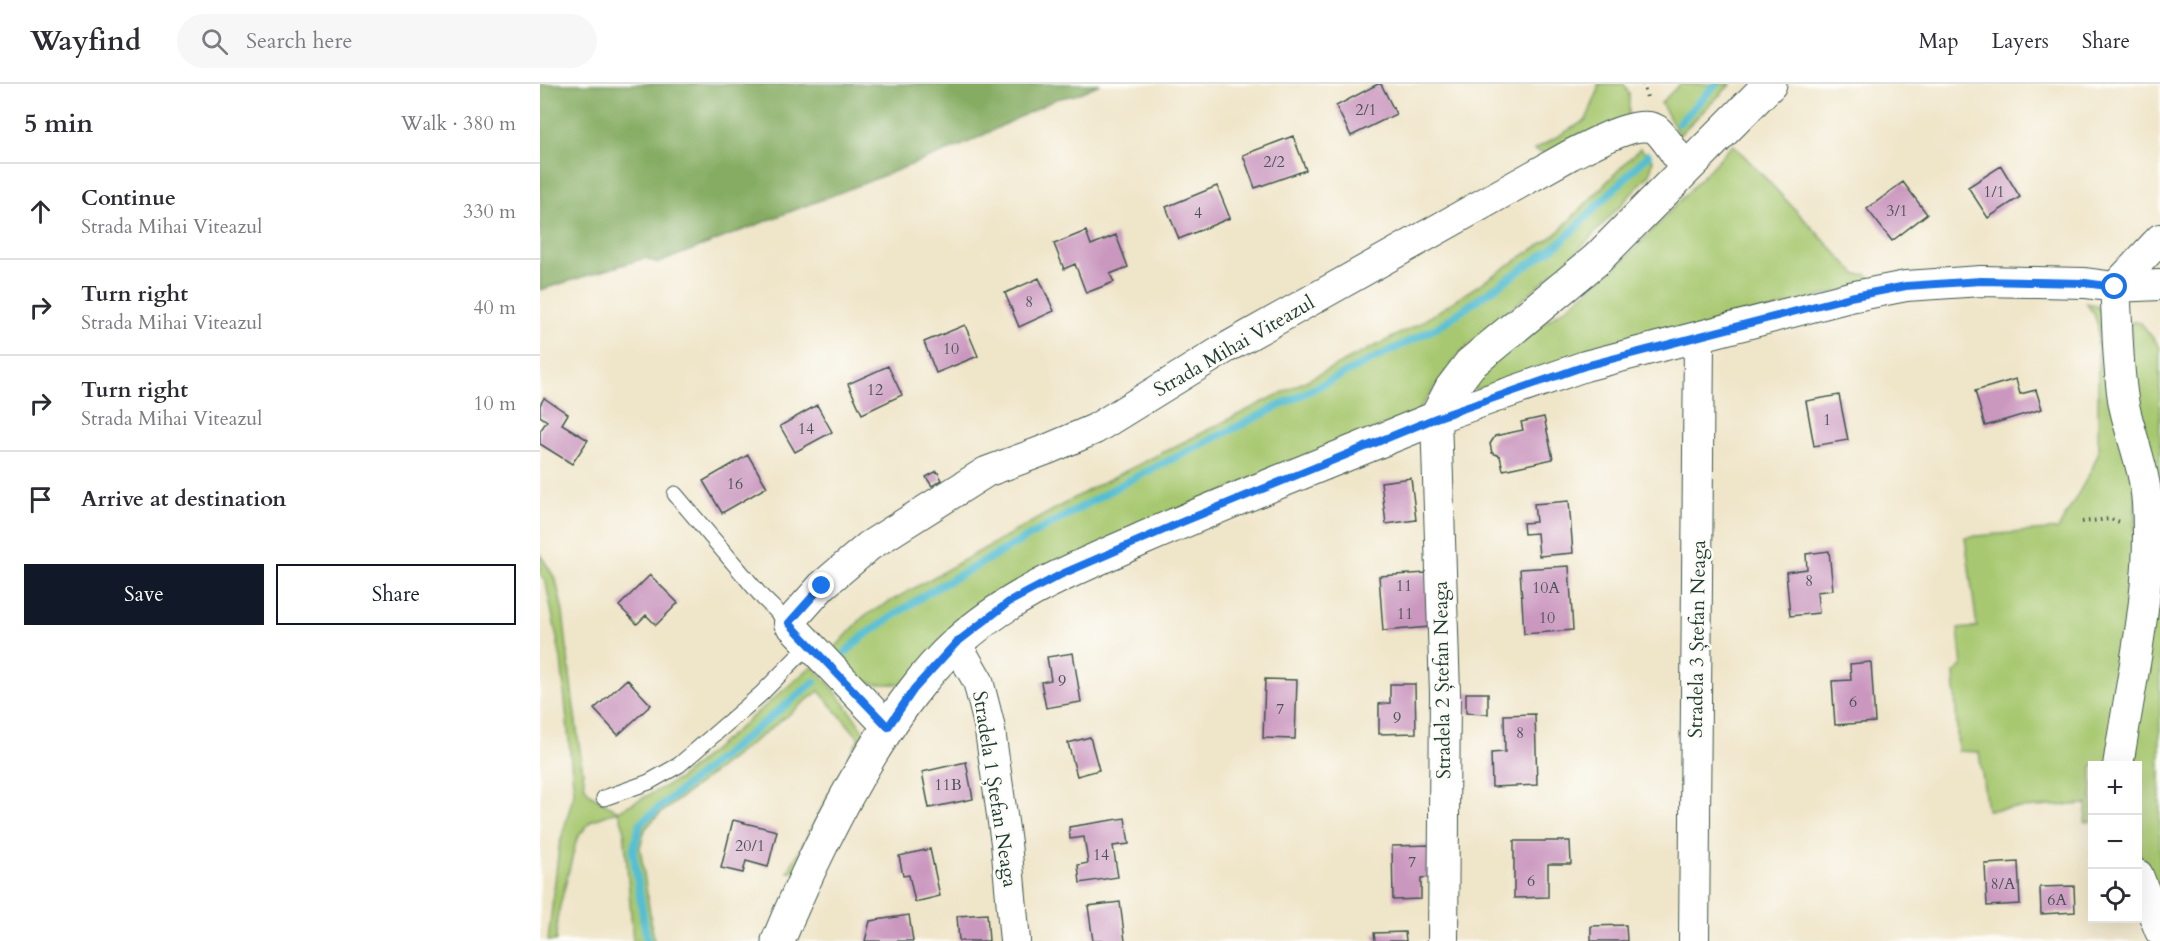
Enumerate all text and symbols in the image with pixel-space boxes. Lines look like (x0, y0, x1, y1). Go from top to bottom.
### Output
search box (177, 14, 597, 68)
text: Wayfind (30, 22, 141, 60)
icon: search (198, 25, 231, 58)
text: Search here (246, 26, 353, 56)
text: Map (1919, 27, 1959, 56)
text: Layers (1992, 27, 2049, 56)
text: Share (2082, 27, 2130, 56)
house number: 2/1 (1355, 99, 1377, 121)
text: 5 min (24, 106, 93, 141)
text: Walk · 380 m (401, 110, 516, 137)
house number: 2/2 (1263, 151, 1285, 173)
house number: 1/1 (1983, 181, 2005, 203)
text: Continue (81, 183, 176, 213)
icon: ahead (24, 195, 57, 228)
text: 330 m (463, 198, 516, 225)
house number: 3/1 (1886, 200, 1908, 222)
house number: 4 (1194, 202, 1202, 224)
text: Strada Mihai Viteazul (81, 213, 262, 240)
route start (2101, 273, 2127, 299)
text: Turn right (81, 279, 188, 309)
street label: Strada Mihai Viteazul (1149, 289, 1319, 403)
icon: right (24, 291, 57, 324)
house number: 8 (1025, 291, 1033, 313)
text: 40 m (473, 294, 516, 321)
text: Strada Mihai Viteazul (81, 309, 262, 336)
house number: 10 (943, 338, 959, 360)
text: Turn right (81, 375, 188, 405)
house number: 12 (867, 379, 883, 401)
icon: right (24, 387, 57, 420)
text: 10 m (473, 390, 516, 417)
text: Strada Mihai Viteazul (81, 405, 262, 432)
house number: 1 (1823, 409, 1831, 431)
house number: 14 (798, 418, 814, 440)
house number: 16 (727, 473, 743, 495)
icon: arrive (24, 483, 57, 516)
text: Arrive at destination (81, 484, 286, 514)
street label: Stradela 3 Ștefan Neaga (1682, 539, 1712, 738)
button: Save (24, 564, 264, 625)
button: Share (276, 564, 516, 625)
house number: 8 (1805, 570, 1813, 592)
route end (808, 572, 834, 598)
house number: 11 (1396, 575, 1412, 597)
house number: 10A (1532, 577, 1561, 599)
street label: Stradela 2 Ștefan Neaga (1427, 580, 1457, 779)
house number: 11 (1397, 603, 1413, 625)
house number: 10 (1539, 607, 1555, 629)
house number: 9 (1058, 670, 1066, 692)
street label: Stradela 1 Ștefan Neaga (966, 689, 1024, 889)
house number: 6 (1849, 691, 1857, 713)
house number: 7 (1276, 698, 1284, 720)
house number: 9 (1393, 707, 1401, 729)
house number: 8 (1516, 722, 1524, 744)
map controls (2088, 761, 2142, 923)
button: + (2088, 761, 2142, 815)
house number: 11B (934, 774, 962, 796)
button: − (2088, 815, 2142, 869)
house number: 20/1 (735, 835, 765, 857)
house number: 14 (1093, 844, 1109, 866)
house number: 7 (1408, 851, 1416, 873)
button: locate (2088, 869, 2142, 923)
house number: 6 (1527, 870, 1535, 892)
house number: 8/A (1991, 873, 2016, 895)
house number: 6A (2047, 889, 2067, 911)

